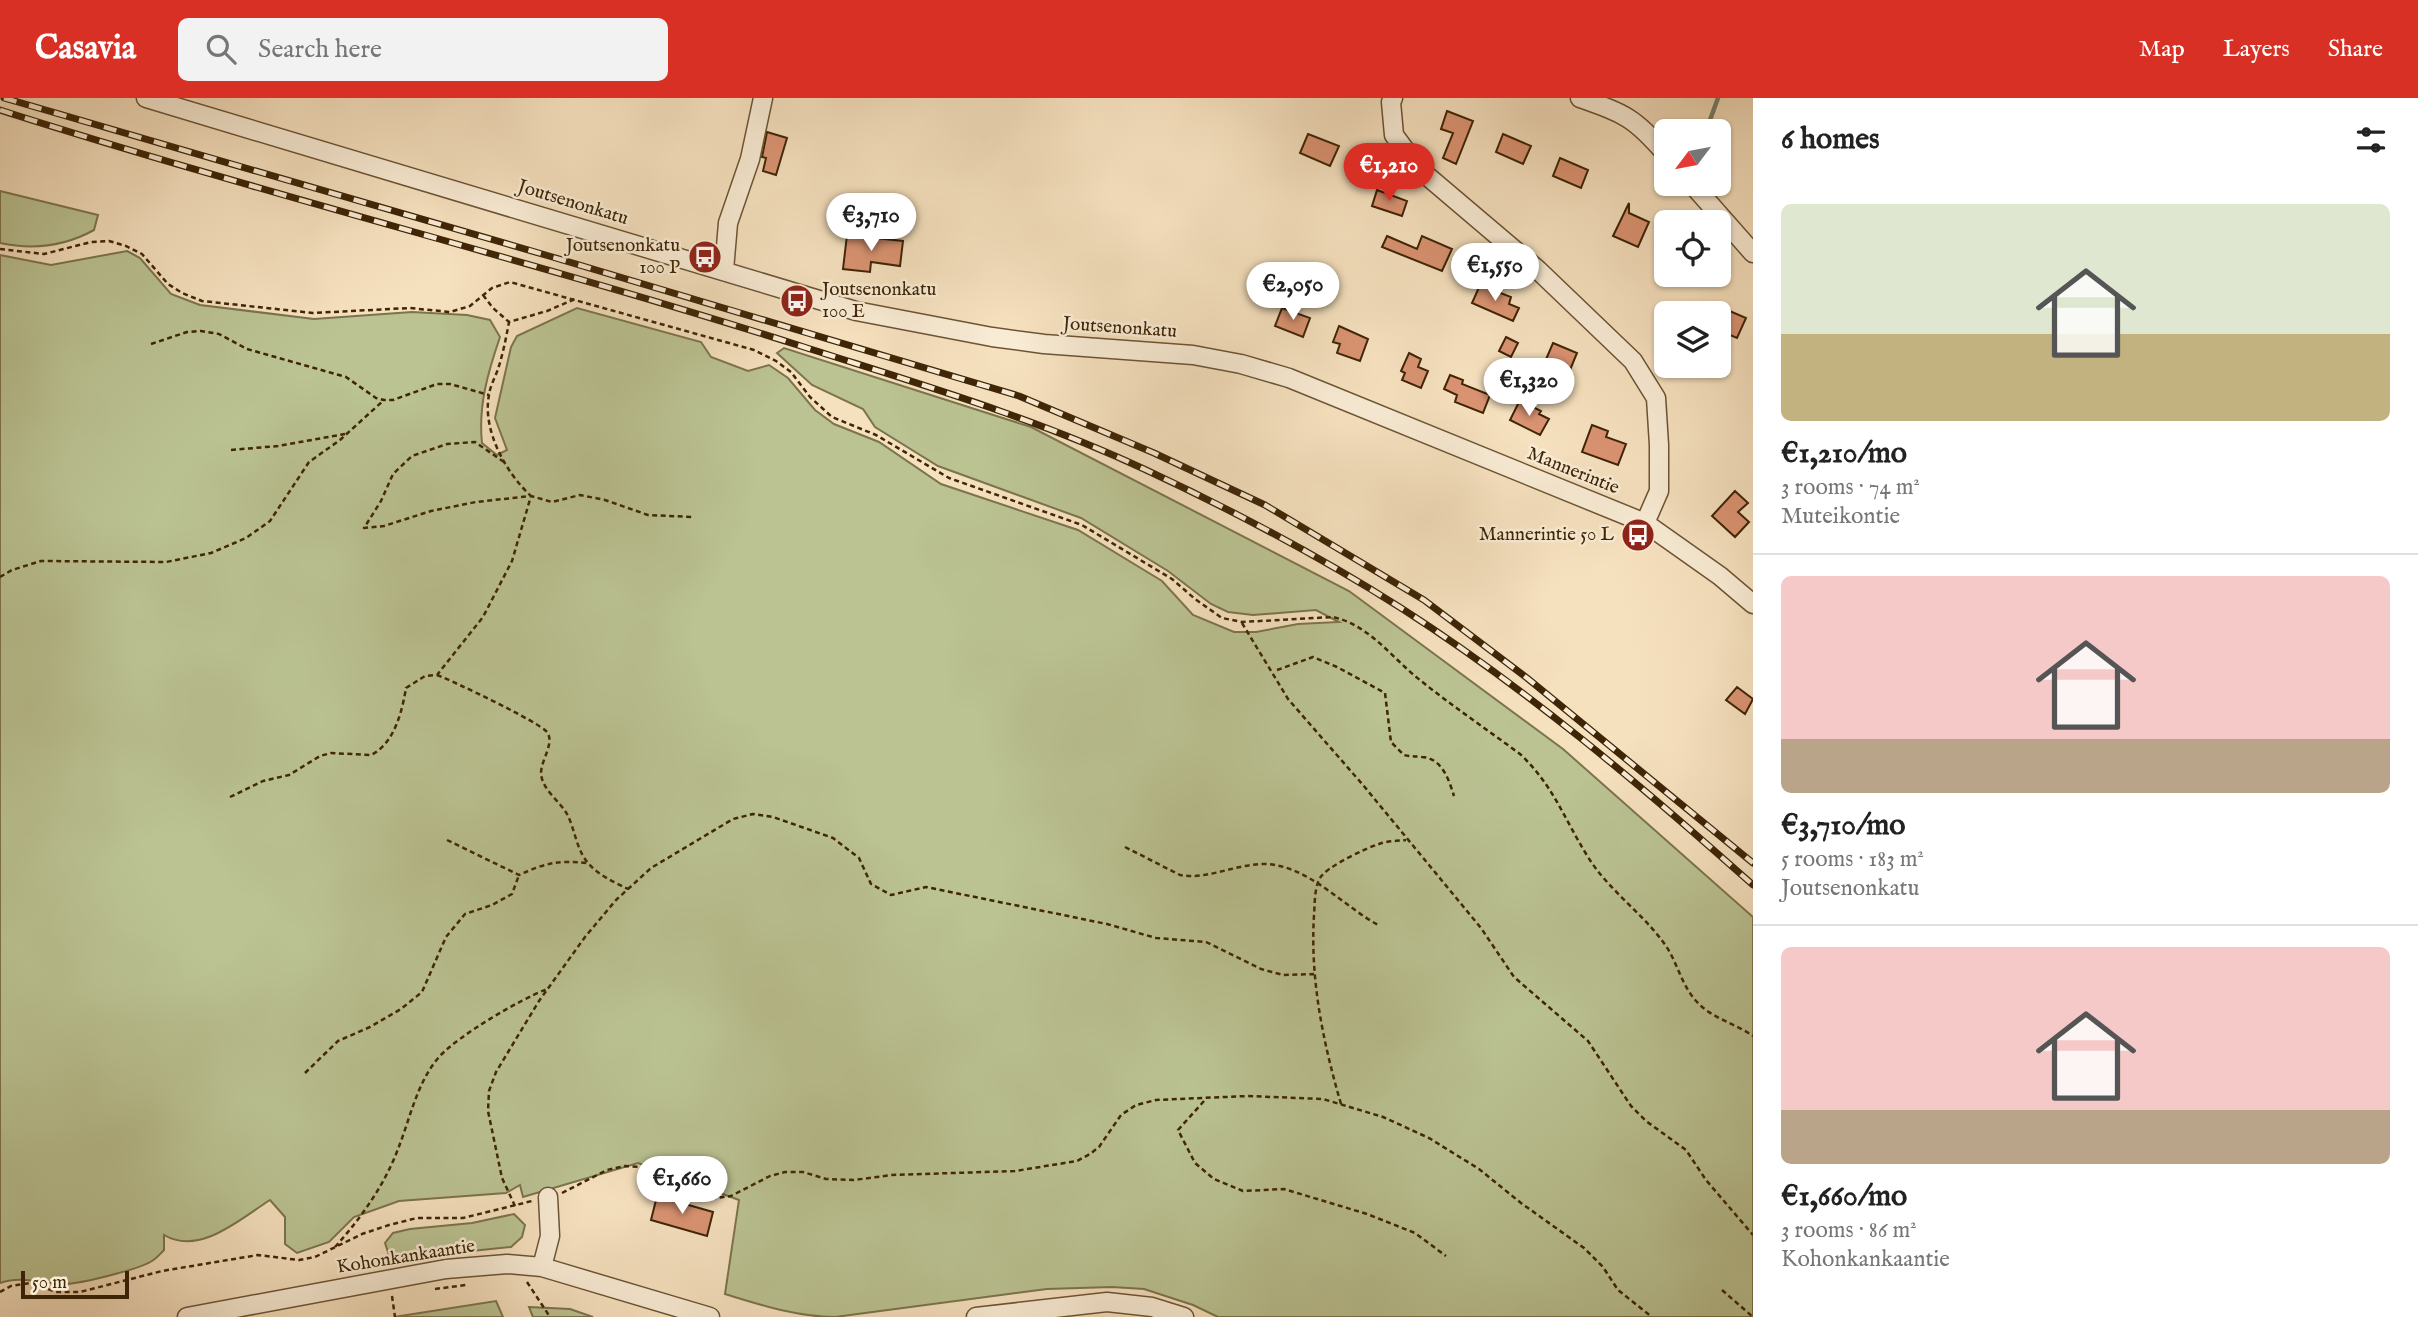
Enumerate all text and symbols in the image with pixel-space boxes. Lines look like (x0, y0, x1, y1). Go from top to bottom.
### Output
search box (178, 18, 668, 81)
text: Casavia (35, 28, 136, 70)
icon: search (202, 30, 240, 68)
text: Search here (258, 33, 382, 66)
text: Map (2139, 34, 2185, 65)
text: Layers (2223, 34, 2290, 65)
text: Share (2328, 34, 2383, 65)
north arrow (1654, 119, 1731, 196)
map controls (1654, 119, 1731, 378)
text: 6 homes (1781, 121, 1880, 159)
icon: filters (2352, 121, 2390, 159)
pin: €1,210 (1332, 144, 1446, 203)
text: €1,210 (1360, 151, 1418, 180)
street label: Joutsenonkatu (513, 174, 631, 231)
pin: €3,710 (814, 194, 928, 253)
text: €3,710 (842, 201, 900, 230)
button: locate (1654, 210, 1731, 287)
place label: Joutsenonkatu 100 P (564, 234, 680, 280)
bus stop icon: Joutsenonkatu 100 P (686, 238, 724, 276)
pin: €1,550 (1438, 244, 1552, 303)
icon: home (2023, 250, 2149, 376)
text: €1,550 (1467, 251, 1523, 280)
pin: €2,050 (1236, 262, 1350, 322)
text: €2,050 (1262, 270, 1324, 299)
place label: Joutsenonkatu 100 E (820, 278, 937, 324)
bus stop icon: Joutsenonkatu 100 E (778, 282, 816, 320)
button: layers (1654, 301, 1731, 378)
street label: Joutsenonkatu (1060, 312, 1178, 344)
pin: €1,320 (1472, 358, 1586, 418)
text: €1,320 (1500, 366, 1558, 395)
text: €1,210/mo (1781, 435, 1907, 473)
street label: Mannerintie (1523, 442, 1623, 500)
text: 3 rooms · 74 m² (1781, 473, 1920, 502)
text: Muteikontie (1781, 502, 1900, 531)
bus stop icon: Mannerintie 50 L (1619, 516, 1657, 554)
place label: Mannerintie 50 L (1479, 523, 1614, 547)
icon: home (2023, 622, 2149, 748)
text: €3,710/mo (1781, 807, 1905, 845)
text: 5 rooms · 183 m² (1781, 845, 1924, 874)
text: Joutsenonkatu (1781, 874, 1919, 903)
icon: home (2023, 993, 2149, 1119)
pin: €1,660 (625, 1156, 739, 1216)
text: €1,660 (653, 1164, 711, 1193)
text: €1,660/mo (1781, 1178, 1907, 1216)
text: 3 rooms · 86 m² (1781, 1216, 1917, 1245)
street label: Kohonkankaantie (335, 1234, 477, 1280)
text: Kohonkankaantie (1781, 1245, 1950, 1274)
scale bar (21, 1268, 130, 1300)
text: 50 m (32, 1271, 67, 1295)

